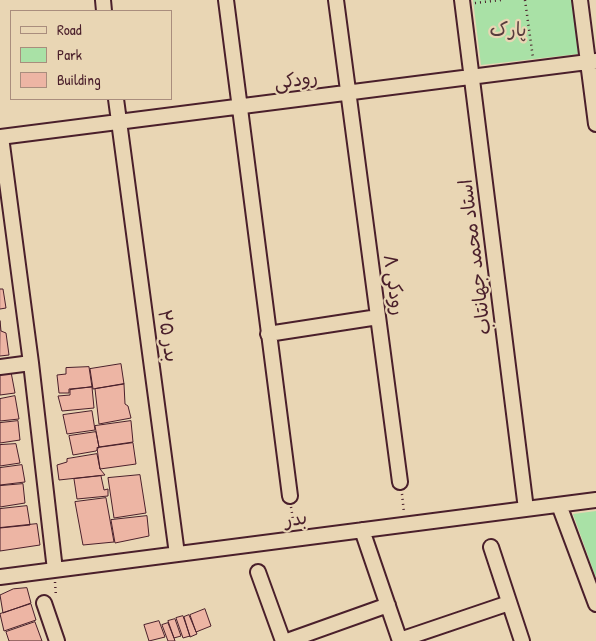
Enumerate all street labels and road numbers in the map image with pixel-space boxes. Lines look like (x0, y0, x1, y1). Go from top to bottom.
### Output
street label: رودکی (273, 67, 319, 95)
street label: استاد محمد جهانتاب (455, 178, 497, 336)
street label: رودکی ۸ (377, 253, 409, 317)
street label: بدر ۲۵ (152, 308, 182, 364)
street label: بدر (283, 507, 309, 533)

